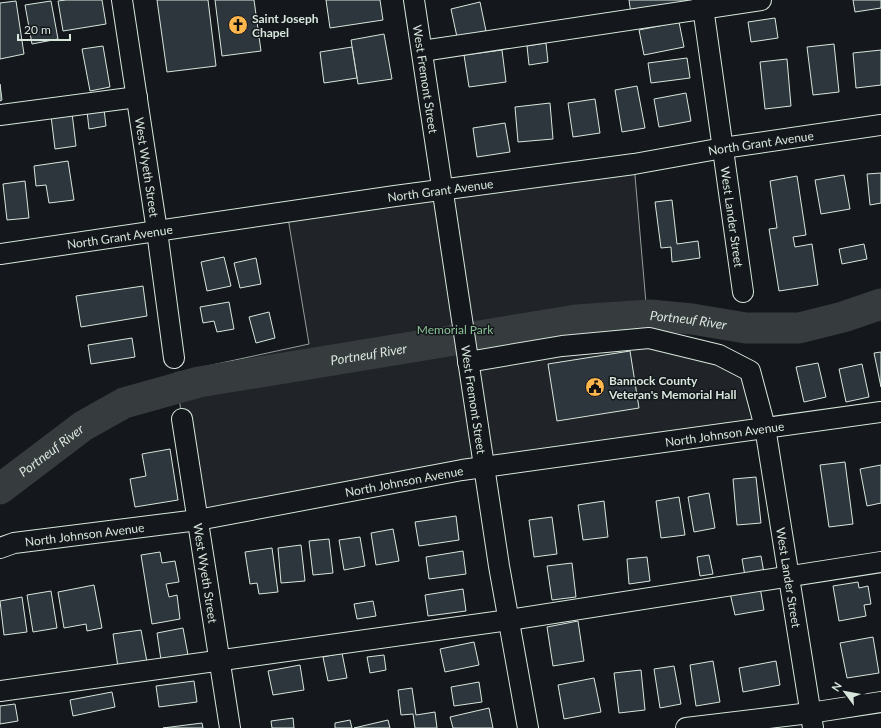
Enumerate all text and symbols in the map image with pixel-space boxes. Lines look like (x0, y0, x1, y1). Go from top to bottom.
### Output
place label: Saint Joseph Chapel (252, 11, 319, 40)
church icon: Saint Joseph Chapel (227, 14, 249, 36)
scale bar (18, 16, 70, 42)
text: 20 m (24, 22, 51, 37)
street label: West Fremont Street (410, 24, 442, 135)
street label: West Wyeth Street (132, 116, 162, 219)
street label: North Grant Avenue (707, 127, 815, 158)
street label: West Lander Street (718, 166, 747, 269)
street label: North Grant Avenue (386, 175, 494, 205)
street label: North Grant Avenue (66, 221, 174, 252)
water label: Portneuf River (649, 307, 728, 333)
park label: Memorial Park (417, 322, 494, 337)
water label: Portneuf River (329, 340, 409, 368)
street label: West Fremont Street (458, 344, 490, 456)
place label: Bannock County Veteran's Memorial Hall (608, 373, 736, 402)
public building icon: Bannock County Veteran's Memorial Hall (584, 376, 606, 398)
street label: North Johnson Avenue (664, 418, 785, 449)
water label: Portneuf River (15, 420, 87, 480)
street label: North Johnson Avenue (344, 462, 464, 500)
street label: North Johnson Avenue (24, 519, 145, 549)
street label: West Wyeth Street (191, 522, 221, 625)
street label: West Lander Street (774, 526, 805, 629)
north arrow (825, 672, 865, 712)
text: N (828, 679, 844, 693)

